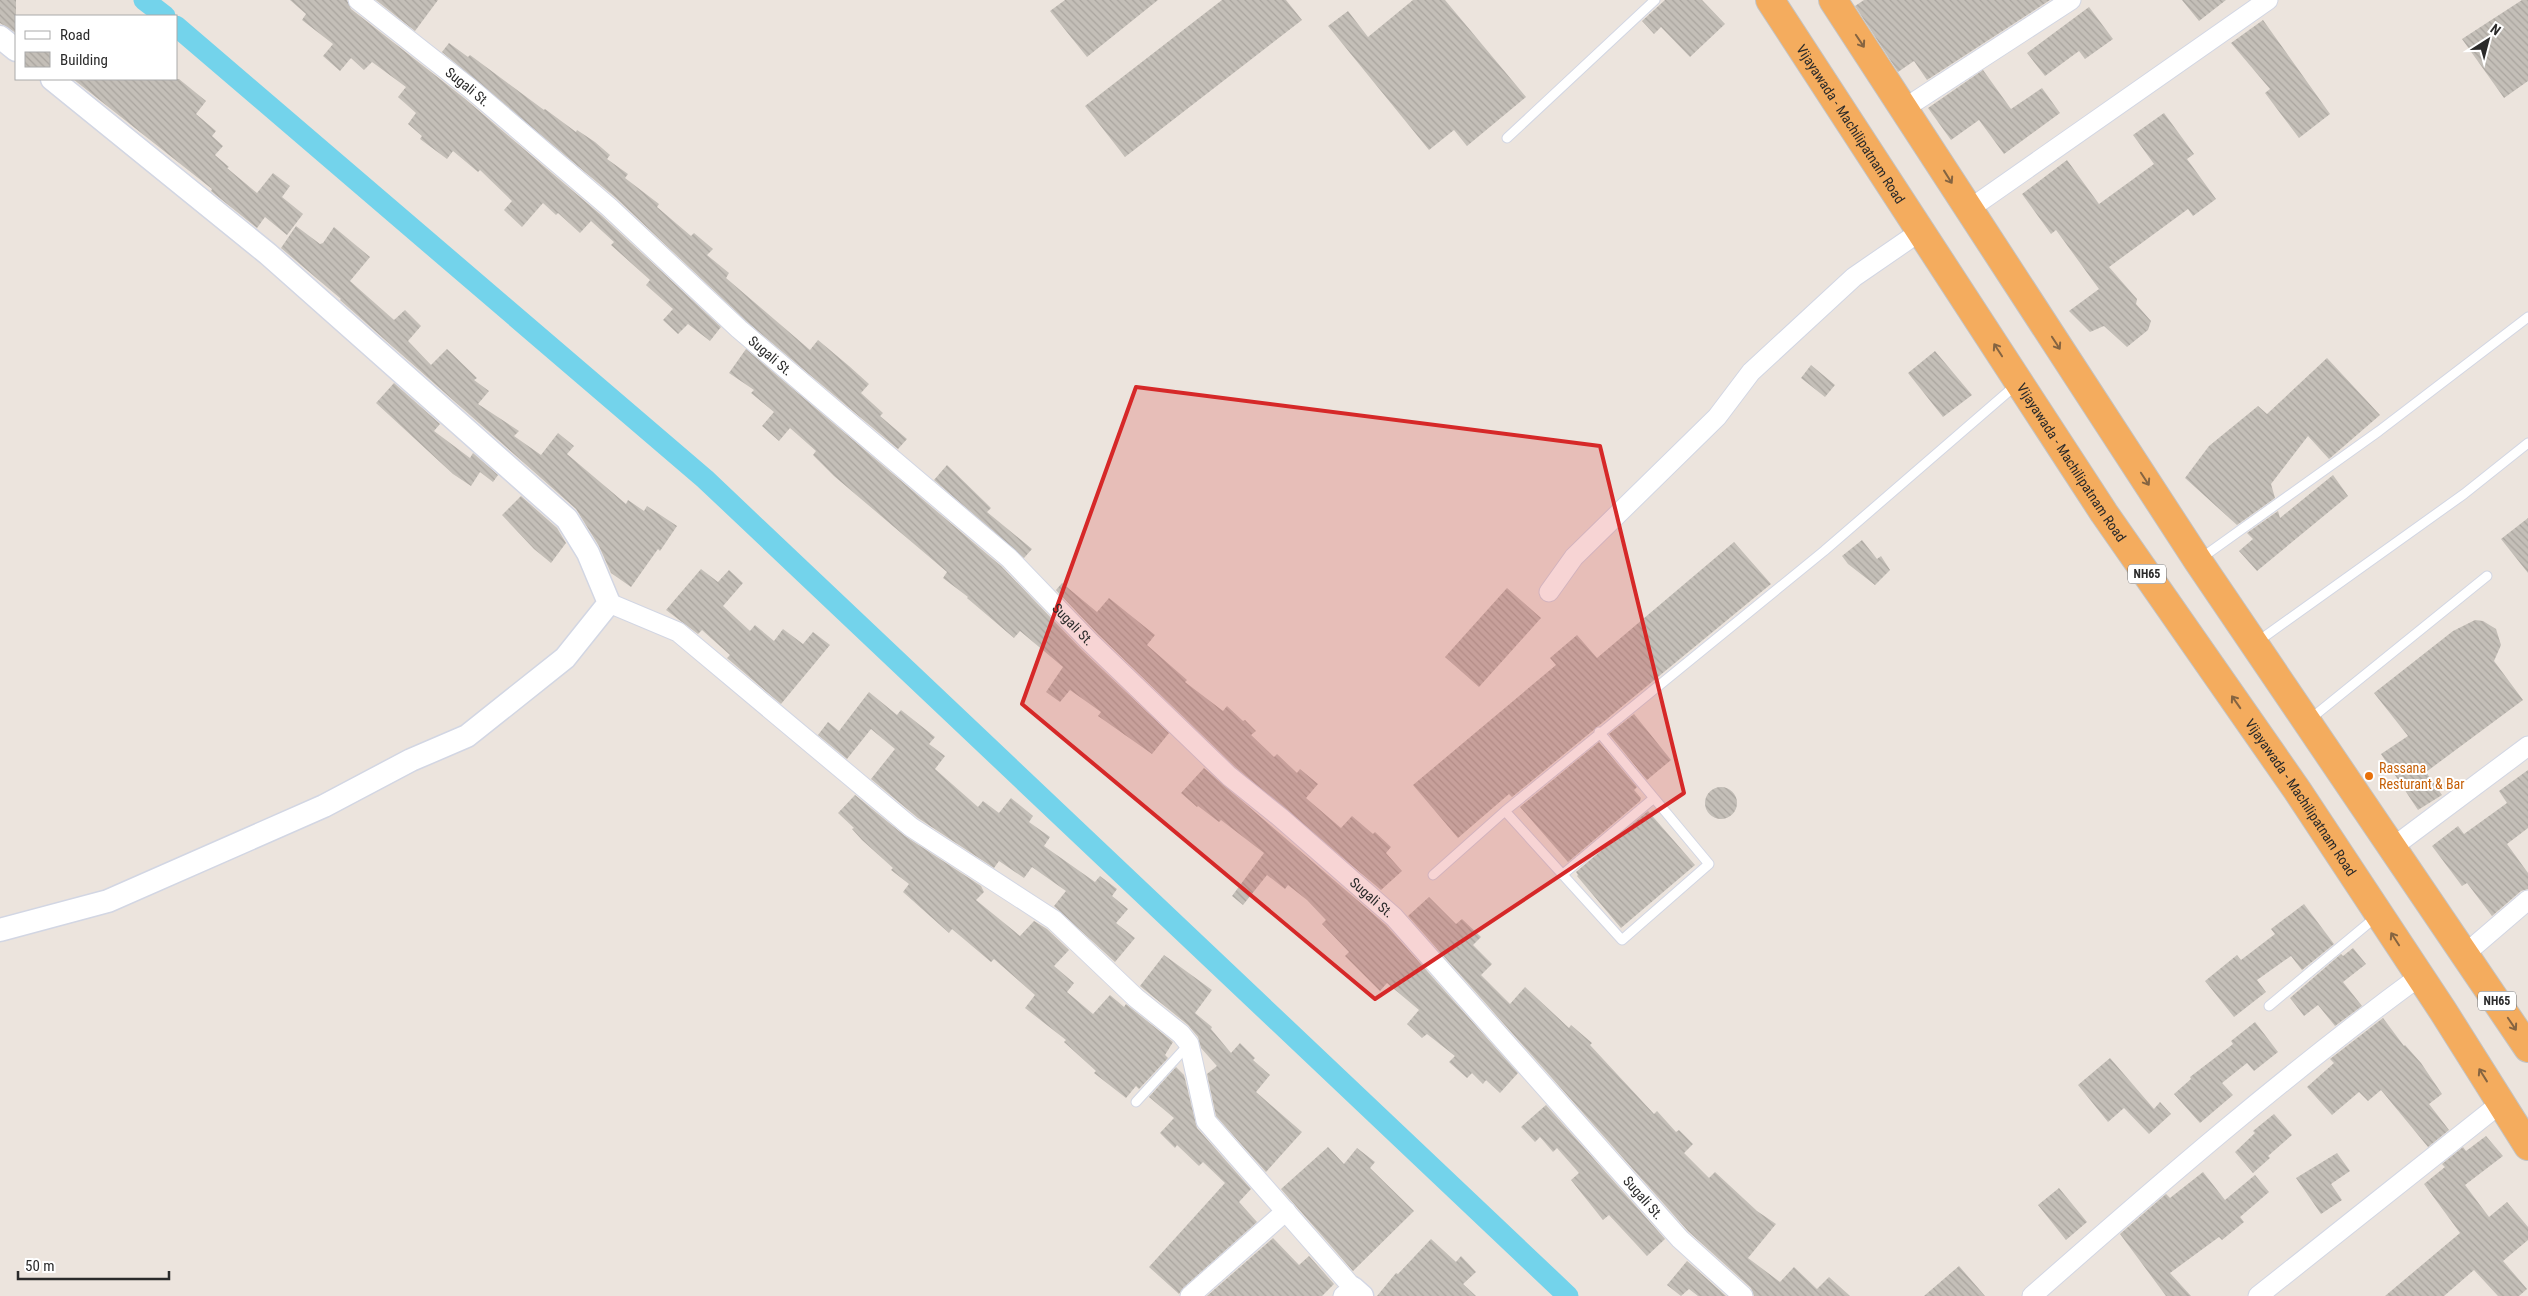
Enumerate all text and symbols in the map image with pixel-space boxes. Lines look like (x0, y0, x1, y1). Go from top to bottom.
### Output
legend (15, 15, 178, 80)
north arrow (2463, 15, 2513, 65)
text: N (2487, 20, 2504, 38)
text: Road (60, 26, 90, 44)
one-way arrow (1855, 33, 1865, 47)
street label: Vijayawada - Machilipatnam Road (1793, 42, 1908, 206)
text: Building (60, 51, 108, 69)
street label: Sugali St. (442, 64, 493, 110)
one-way arrow (1944, 170, 1954, 184)
street label: Sugali St. (745, 333, 796, 379)
one-way arrow (2050, 336, 2061, 350)
one-way arrow (1993, 344, 2003, 358)
street label: Vijayawada - Machilipatnam Road (2014, 380, 2129, 545)
one-way arrow (2139, 472, 2150, 486)
road number: NH65 (2128, 564, 2166, 584)
street label: Sugali St. (1049, 600, 1097, 649)
one-way arrow (2231, 695, 2241, 709)
street label: Vijayawada - Machilipatnam Road (2242, 716, 2360, 879)
place label: Rassana Resturant & Bar (2379, 760, 2465, 792)
marker: Rassana Resturant & Bar (2363, 770, 2375, 782)
street label: Sugali St. (1347, 874, 1397, 921)
one-way arrow (2390, 932, 2400, 946)
road number: NH65 (2478, 991, 2516, 1010)
one-way arrow (2507, 1017, 2517, 1031)
one-way arrow (2478, 1069, 2488, 1083)
street label: Sugali St. (1620, 1173, 1667, 1223)
scale bar (18, 1248, 169, 1280)
text: 50 m (25, 1257, 55, 1275)

